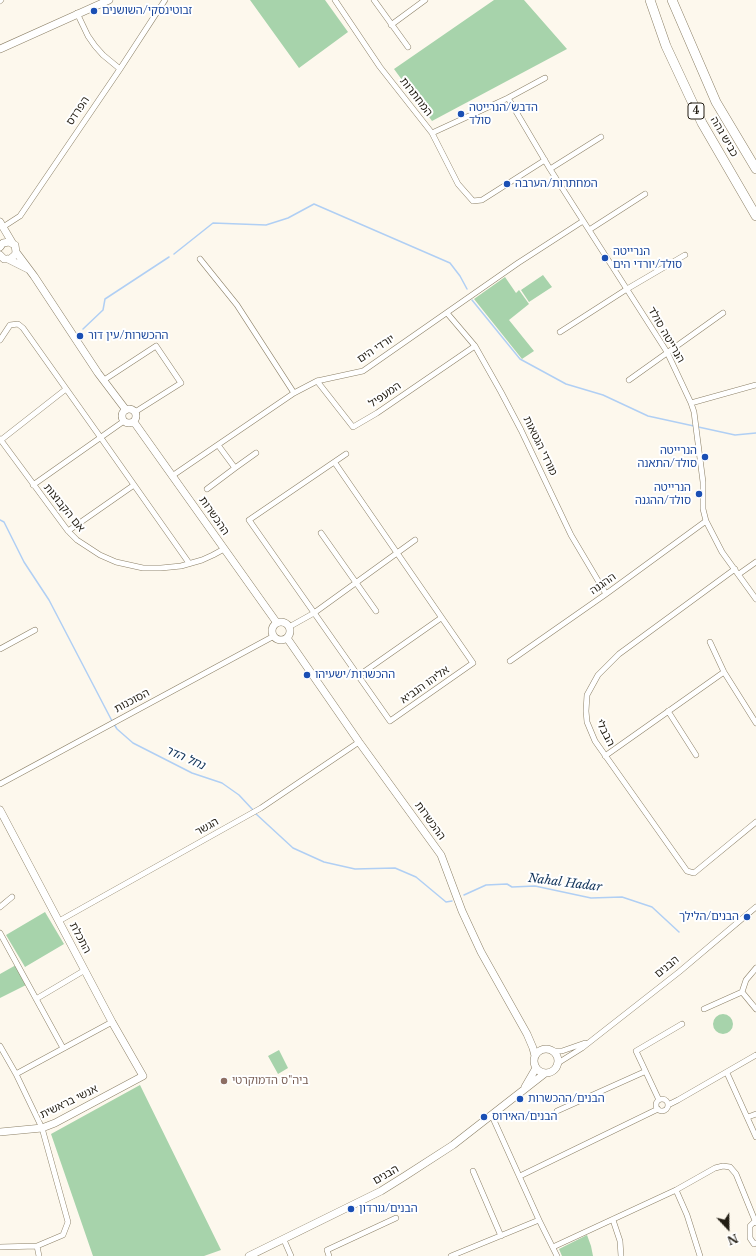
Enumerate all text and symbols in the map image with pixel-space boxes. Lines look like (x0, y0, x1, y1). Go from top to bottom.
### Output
place label: זבוטינסקי/השושנים (102, 4, 192, 18)
marker: זבוטינסקי/השושנים (89, 6, 99, 16)
street label: המחתרות (397, 75, 435, 119)
street label: הפרדס (64, 94, 92, 128)
place label: הדבש/הנרייטה סולד (469, 101, 538, 127)
road number: 4 (688, 103, 704, 119)
marker: הדבש/הנרייטה סולד (456, 109, 466, 119)
street label: כביש גהה (707, 115, 741, 159)
place label: המחתרות/הערבה (515, 177, 598, 191)
marker: המחתרות/הערבה (502, 179, 512, 189)
place label: הנרייטה סולד/יורדי הים (613, 245, 682, 271)
marker: הנרייטה סולד/יורדי הים (600, 253, 610, 263)
street label: הנרייטה סולד (645, 305, 687, 365)
place label: ההכשרות/עין דור (88, 329, 169, 343)
marker: ההכשרות/עין דור (75, 331, 85, 341)
street label: יורדי הים (355, 332, 397, 366)
street label: המעפיל (366, 379, 404, 411)
street label: מורדי הגטאות (520, 414, 560, 478)
place label: הנרייטה סולד/התאנה (637, 444, 697, 470)
marker: הנרייטה סולד/התאנה (700, 452, 710, 462)
street label: אם הקבוצות (41, 481, 87, 535)
place label: הנרייטה סולד/ההגנה (635, 481, 691, 507)
marker: הנרייטה סולד/ההגנה (694, 489, 704, 499)
street label: ההכשרות (196, 494, 232, 538)
street label: ההגנה (587, 570, 619, 598)
street label: אליהו הנביא (398, 663, 452, 707)
place label: ההכשרות/ישעיהו (315, 668, 395, 682)
marker: ההכשרות/ישעיהו (302, 670, 312, 680)
street label: הסוכנות (112, 686, 152, 716)
street label: הבבלי (593, 717, 617, 749)
water label: נחל הדר (163, 743, 207, 773)
street label: ההכשרות (412, 799, 448, 843)
street label: הגשר (193, 815, 221, 839)
water label: Nahal Hadar (527, 871, 603, 895)
place label: הבנים/הלילך (679, 910, 739, 924)
marker: הבנים/הלילך (742, 912, 752, 922)
street label: התכלת (66, 920, 94, 956)
street label: הבנים (652, 953, 682, 981)
place label: ביה"ס הדמוקרטי (232, 1074, 308, 1088)
marker: ביה"ס הדמוקרטי (219, 1076, 229, 1086)
street label: אנשי בראשית (38, 1082, 100, 1122)
place label: הבנים/ההכשרות (528, 1092, 605, 1106)
marker: הבנים/ההכשרות (515, 1094, 525, 1104)
place label: הבנים/האירוס (492, 1110, 557, 1124)
marker: הבנים/האירוס (479, 1112, 489, 1122)
street label: הבנים (371, 1162, 401, 1188)
place label: הבנים/גורדון (359, 1202, 418, 1216)
marker: הבנים/גורדון (346, 1204, 356, 1214)
north arrow (708, 1208, 748, 1248)
text: N (725, 1231, 740, 1248)

